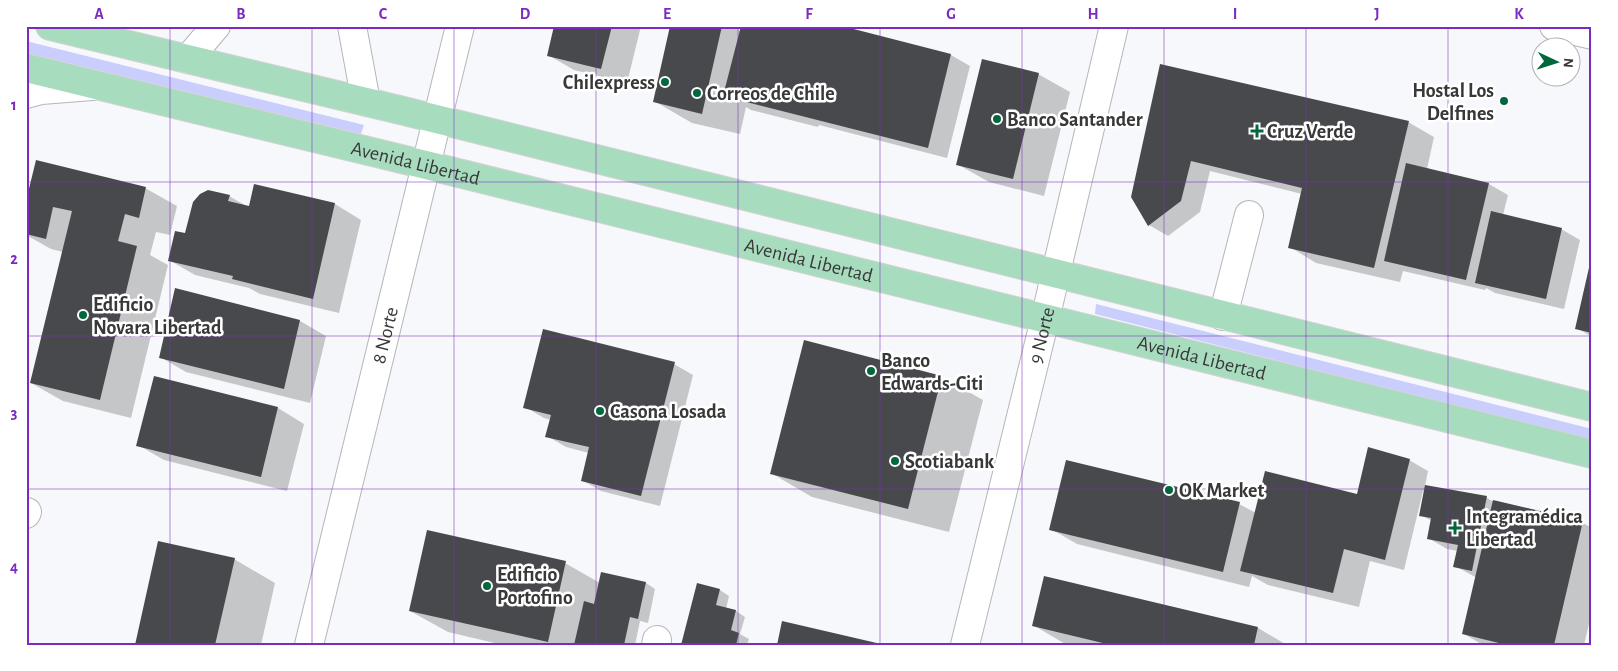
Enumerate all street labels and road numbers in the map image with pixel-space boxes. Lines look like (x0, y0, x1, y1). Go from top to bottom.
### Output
street label: Avenida Libertad (349, 138, 482, 189)
street label: Avenida Libertad (742, 235, 875, 286)
street label: 8 Norte (369, 305, 402, 366)
street label: 9 Norte (1025, 305, 1058, 366)
street label: Avenida Libertad (1135, 333, 1268, 384)

